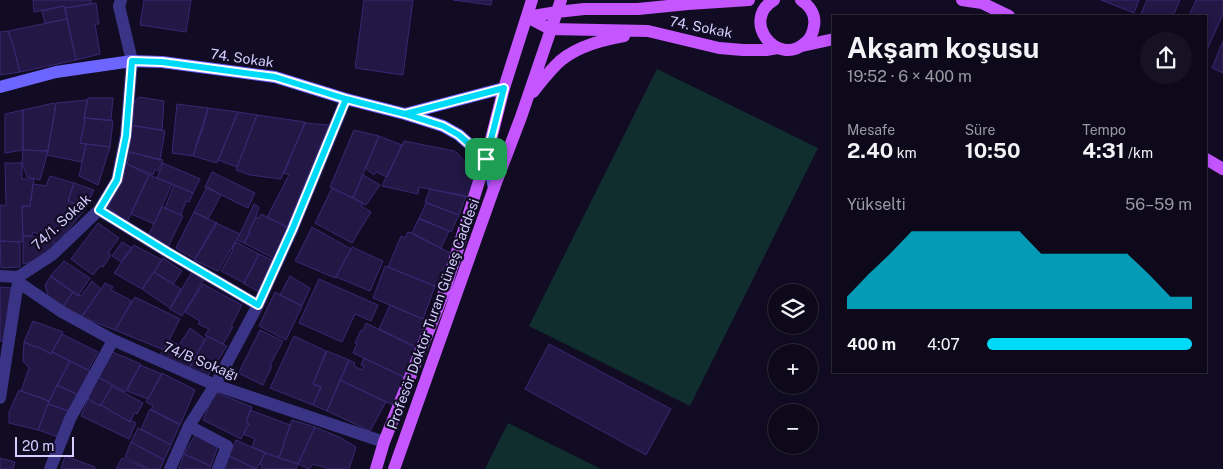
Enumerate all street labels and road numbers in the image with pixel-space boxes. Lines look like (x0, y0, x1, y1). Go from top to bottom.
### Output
street label: 74. Sokak (668, 13, 734, 41)
street label: 74. Sokak (209, 46, 275, 70)
street label: 74/1. Sokak (28, 191, 94, 253)
street label: Profesör Doktor Turan Güneş Caddesi (384, 197, 482, 431)
street label: 74/B Sokağı (161, 339, 241, 383)

